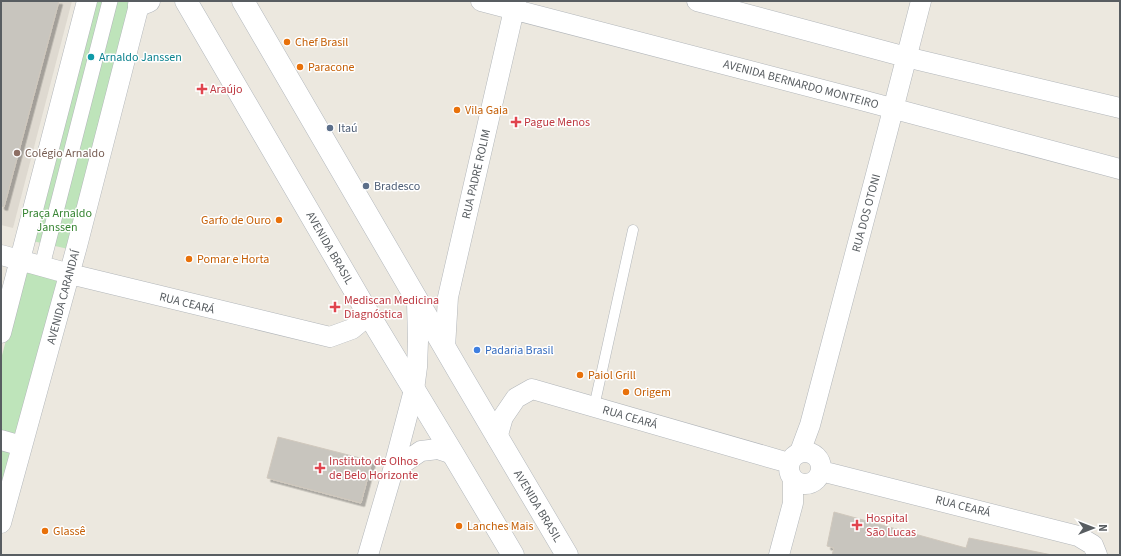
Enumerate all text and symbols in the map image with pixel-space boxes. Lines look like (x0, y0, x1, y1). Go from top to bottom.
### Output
place label: Chef Brasil (295, 34, 348, 51)
marker: Chef Brasil (282, 37, 292, 47)
place label: Arnaldo Janssen (99, 49, 182, 66)
marker: Arnaldo Janssen (86, 52, 96, 62)
street label: AVENIDA BERNARDO MONTEIRO (721, 56, 880, 113)
place label: Paracone (308, 59, 355, 76)
marker: Paracone (295, 62, 305, 72)
place label: Araújo (210, 81, 242, 98)
marker: Araújo (197, 84, 207, 94)
place label: Vila Gaia (465, 102, 508, 119)
marker: Vila Gaia (452, 105, 462, 115)
place label: Pague Menos (524, 114, 590, 131)
marker: Pague Menos (511, 117, 521, 127)
place label: Itaú (338, 120, 358, 137)
marker: Itaú (325, 123, 335, 133)
street label: RUA PADRE ROLIM (458, 128, 495, 221)
place label: Colégio Arnaldo (25, 145, 105, 162)
marker: Colégio Arnaldo (12, 148, 22, 158)
street label: RUA DOS OTONI (848, 172, 885, 254)
place label: Bradesco (374, 178, 420, 195)
marker: Bradesco (361, 181, 371, 191)
park label: Praça Arnaldo Janssen (22, 205, 92, 236)
street label: AVENIDA BRASIL (302, 209, 357, 288)
place label: Garfo de Ouro (201, 212, 271, 229)
marker: Garfo de Ouro (274, 215, 284, 225)
street label: AVENIDA CARANDAÍ (43, 247, 85, 346)
place label: Pomar e Horta (197, 251, 269, 268)
marker: Pomar e Horta (184, 254, 194, 264)
street label: RUA CEARÁ (158, 288, 217, 319)
place label: Mediscan Medicina Diagnóstica (344, 292, 439, 323)
marker: Mediscan Medicina Diagnóstica (329, 301, 341, 313)
place label: Padaria Brasil (485, 342, 554, 359)
marker: Padaria Brasil (472, 345, 482, 355)
place label: Paiol Grill (588, 367, 636, 384)
marker: Paiol Grill (575, 370, 585, 380)
place label: Origem (634, 384, 671, 401)
marker: Origem (621, 387, 631, 397)
street label: RUA CEARÁ (600, 402, 660, 434)
place label: Instituto de Olhos de Belo Horizonte (329, 453, 418, 484)
marker: Instituto de Olhos de Belo Horizonte (314, 462, 326, 474)
street label: AVENIDA BRASIL (509, 467, 566, 546)
street label: RUA CEARÁ (934, 491, 993, 522)
north arrow (1073, 508, 1113, 548)
place label: Hospital São Lucas (866, 510, 916, 541)
place label: Lanches Mais (467, 518, 534, 535)
marker: Hospital São Lucas (851, 519, 863, 531)
marker: Lanches Mais (454, 521, 464, 531)
place label: Glassê (53, 523, 86, 540)
text: N (1095, 524, 1110, 532)
marker: Glassê (40, 526, 50, 536)

